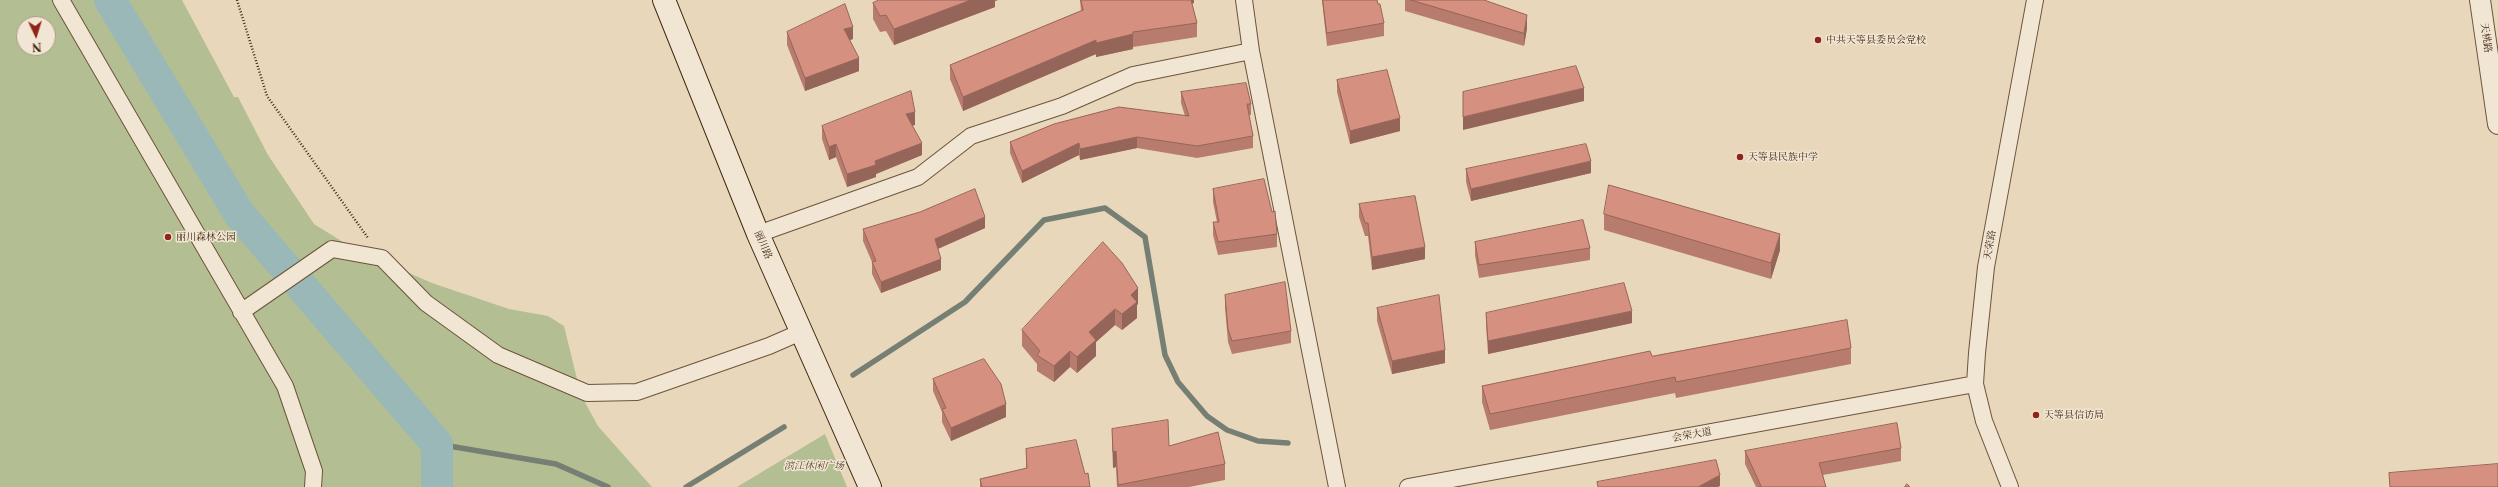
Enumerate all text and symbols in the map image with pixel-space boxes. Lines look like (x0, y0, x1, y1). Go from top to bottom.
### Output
north arrow (16, 16, 56, 56)
street label: 天桃路 (2478, 22, 2494, 54)
place label: 中共天等县委员会党校 (1826, 34, 1926, 46)
marker: 中共天等县委员会党校 (1813, 35, 1823, 45)
text: N (32, 40, 42, 54)
place label: 天等县民族中学 (1748, 151, 1818, 163)
marker: 天等县民族中学 (1735, 152, 1745, 162)
street label: 丽川路 (752, 229, 774, 261)
street label: 天荣路 (1981, 229, 1999, 261)
place label: 丽川森林公园 (176, 231, 236, 243)
marker: 丽川森林公园 (163, 232, 173, 242)
place label: 天等县信访局 (2044, 409, 2104, 421)
marker: 天等县信访局 (2031, 410, 2041, 420)
street label: 会荣大道 (1671, 426, 1713, 444)
park label: 滨江休闲广场 (784, 460, 844, 472)

